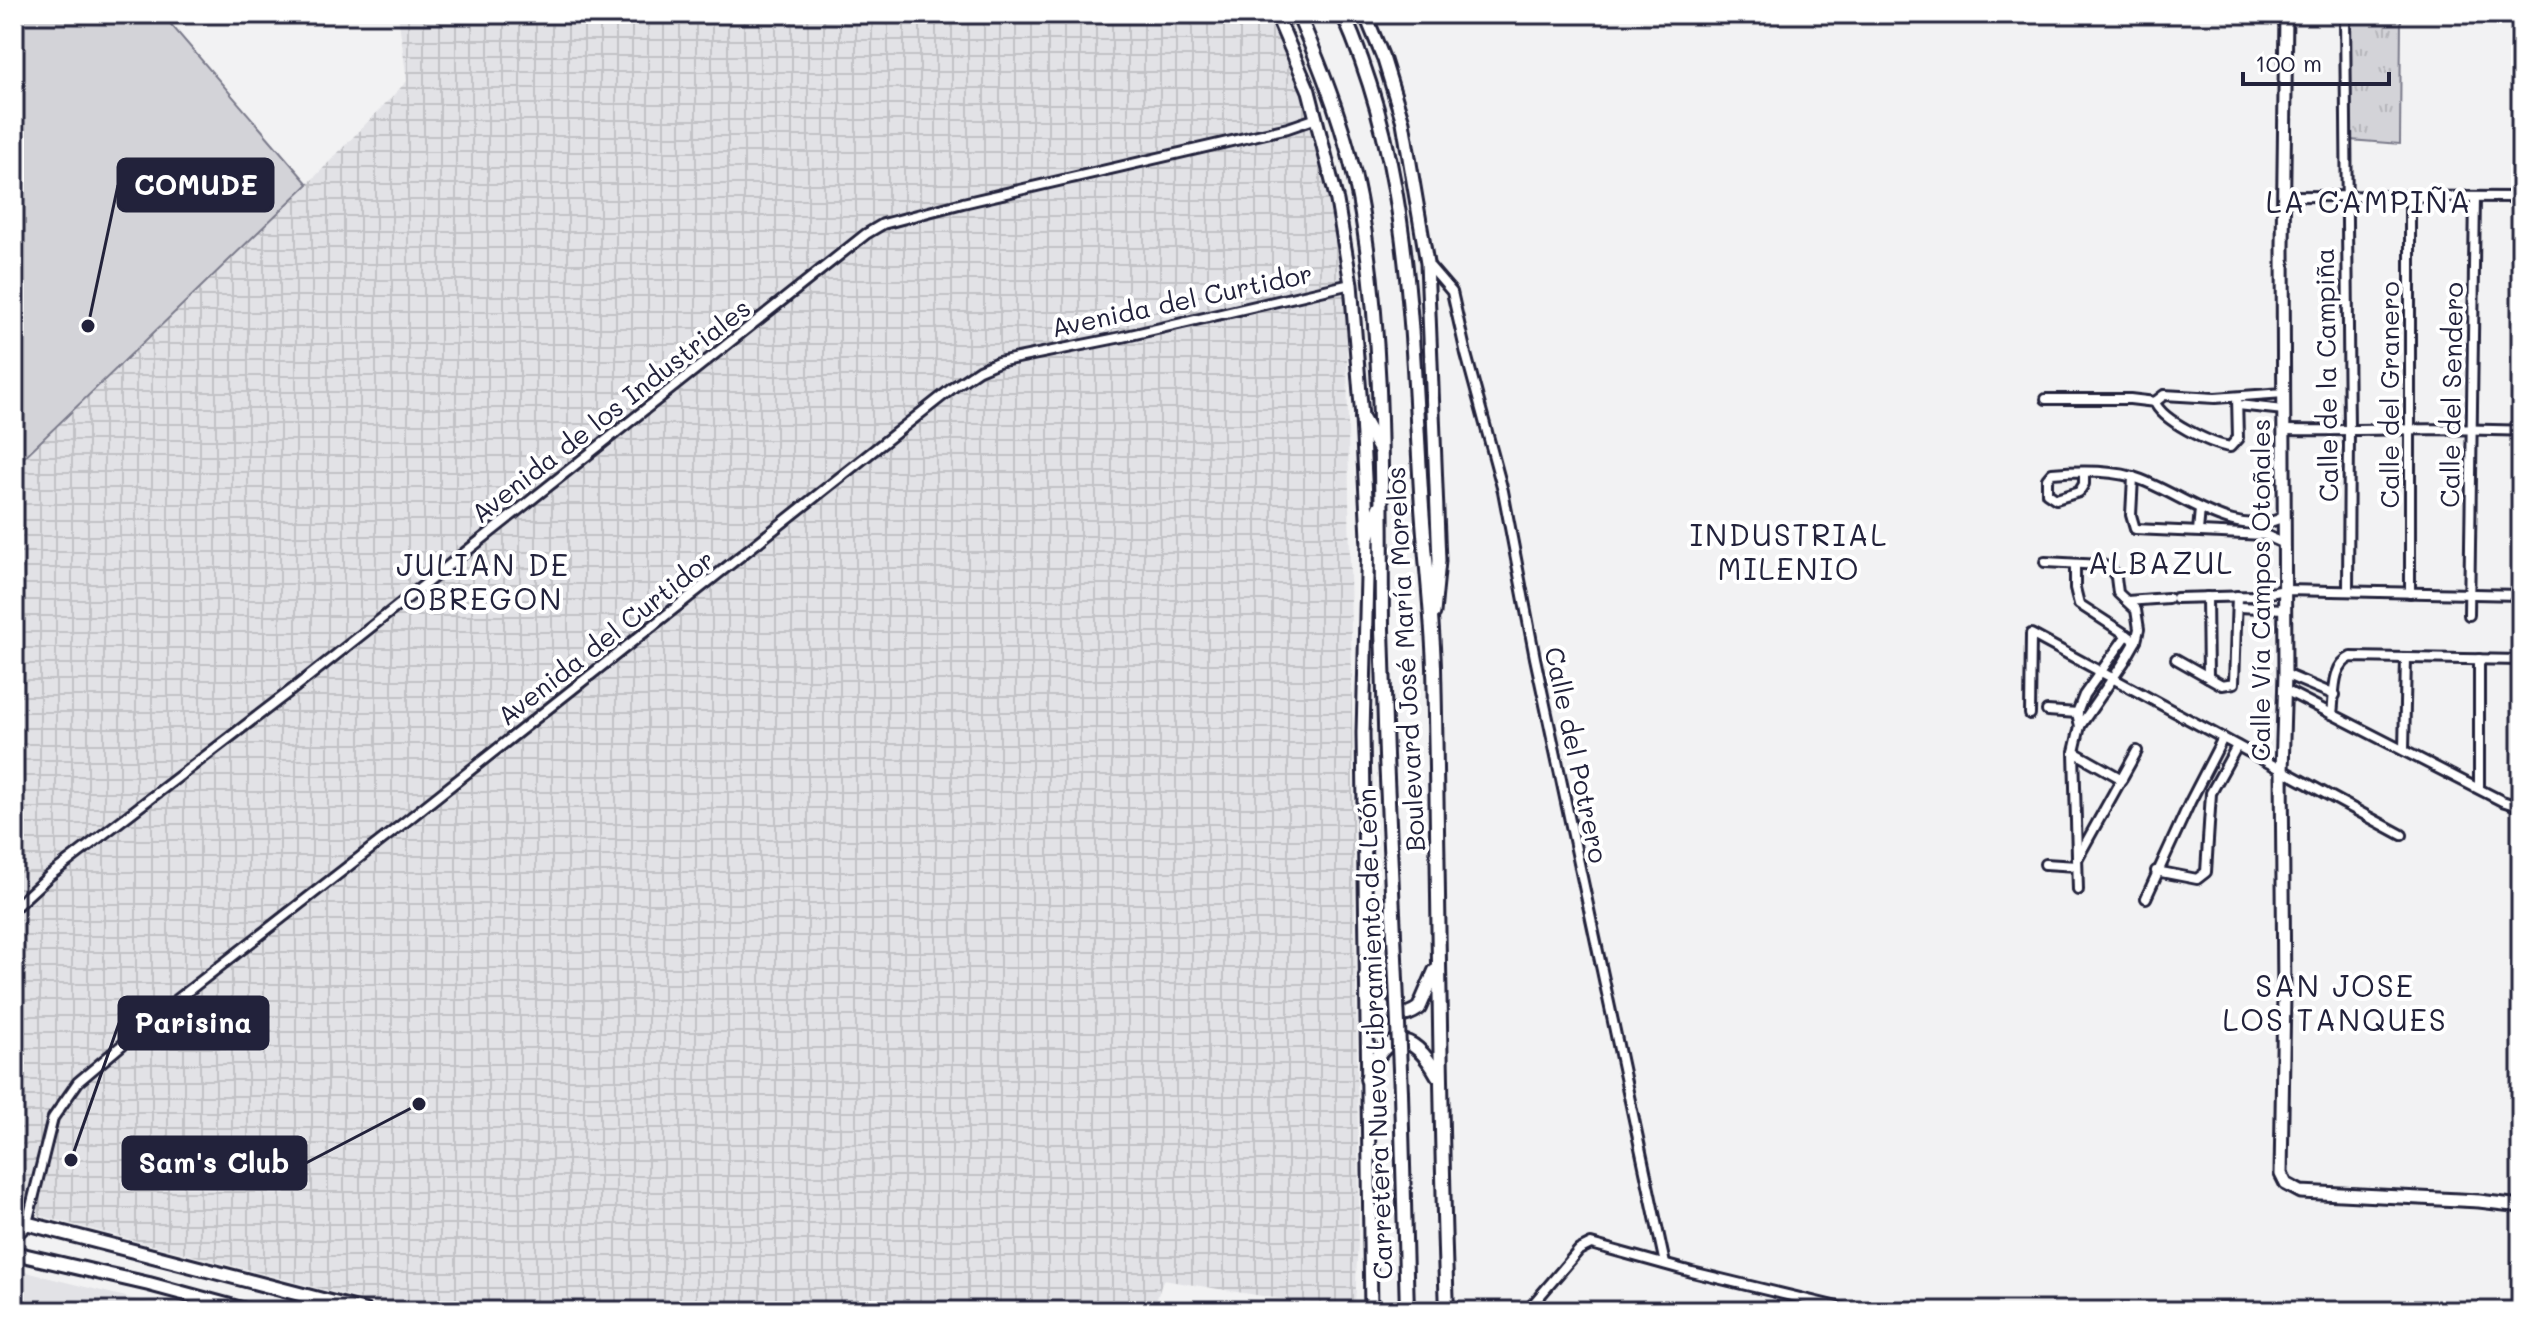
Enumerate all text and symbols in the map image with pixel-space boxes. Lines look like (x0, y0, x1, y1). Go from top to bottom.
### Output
scale bar (2243, 36, 2389, 86)
text: 100 m (2255, 47, 2322, 78)
callout: COMUDE (118, 159, 273, 211)
text: COMUDE (134, 166, 258, 202)
district label: LA CAMPIÑA (2266, 181, 2472, 221)
street label: Calle de la Campiña (2307, 248, 2345, 502)
street label: Avenida del Curtidor (1048, 256, 1316, 344)
street label: Calle del Granero (2372, 281, 2406, 509)
street label: Calle del Sendero (2432, 282, 2470, 508)
street label: Avenida de los Industriales (464, 290, 757, 530)
street label: Calle Vía Campos Otoñales (2243, 419, 2277, 761)
street label: Boulevard José María Morelos (1378, 466, 1432, 852)
district label: INDUSTRIAL MILENIO (1690, 514, 1888, 588)
street label: Avenida del Curtidor (490, 542, 721, 733)
district label: ALBAZUL (2088, 542, 2234, 582)
district label: JULIAN DE OBREGON (396, 544, 570, 618)
street label: Calle del Potrero (1537, 644, 1616, 866)
street label: Carretera Nuevo Libramiento de León (1348, 788, 1400, 1280)
district label: SAN JOSE LOS TANQUES (2222, 965, 2448, 1039)
callout: Parisina (119, 997, 268, 1049)
text: Parisina (134, 1004, 252, 1040)
callout: Sam's Club (123, 1137, 306, 1189)
text: Sam's Club (139, 1144, 289, 1180)

